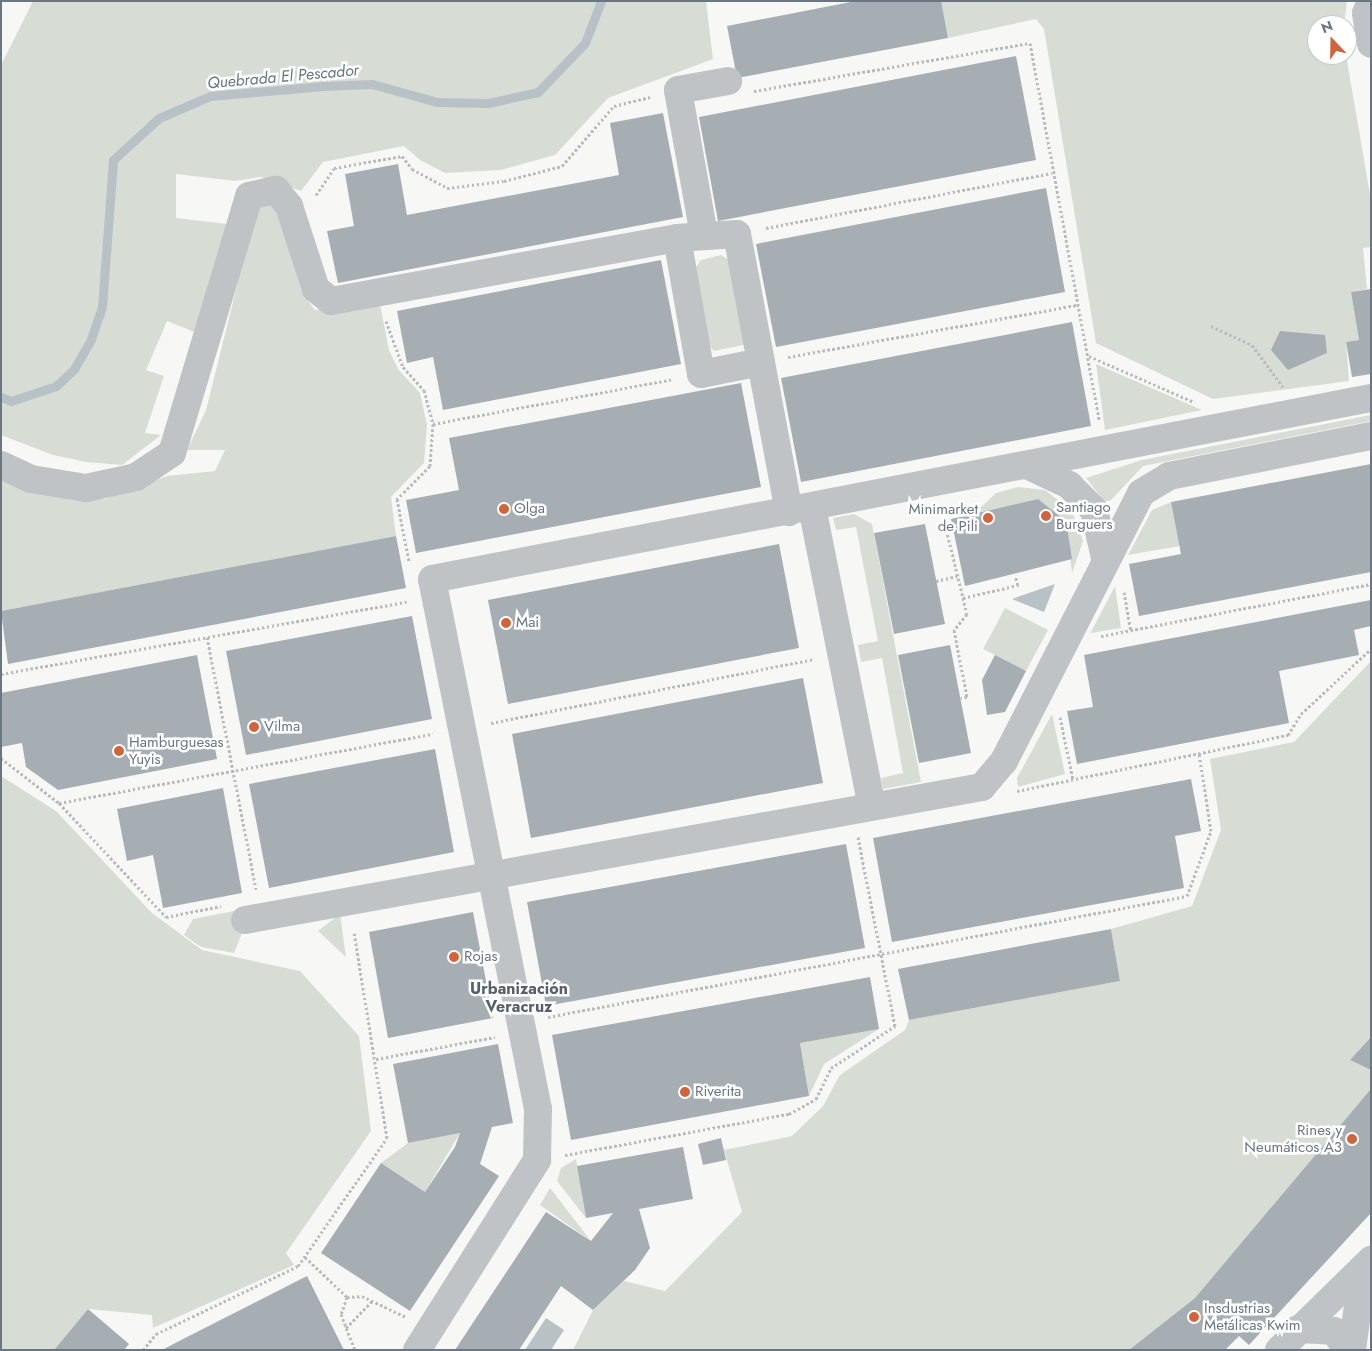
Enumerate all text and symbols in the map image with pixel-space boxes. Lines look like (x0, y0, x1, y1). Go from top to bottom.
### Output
north arrow (1307, 15, 1357, 65)
text: N (1318, 16, 1336, 38)
water label: Quebrada El Pescador (206, 61, 360, 93)
place label: Santiago Burguers (1056, 498, 1113, 533)
place label: Olga (514, 500, 545, 518)
place label: Minimarket de Pili (908, 500, 978, 535)
marker: Olga (498, 503, 510, 515)
marker: Santiago Burguers (1040, 510, 1052, 522)
marker: Minimarket de Pili (982, 512, 994, 524)
place label: Mai (516, 614, 539, 632)
marker: Mai (500, 617, 512, 629)
place label: Vilma (264, 718, 300, 736)
marker: Vilma (248, 721, 260, 733)
place label: Hamburguesas Yuyis (129, 733, 223, 768)
marker: Hamburguesas Yuyis (113, 745, 125, 757)
place label: Rojas (464, 948, 498, 966)
marker: Rojas (448, 951, 460, 963)
district label: Urbanización Veracruz (470, 979, 568, 1017)
place label: Riverita (695, 1083, 741, 1101)
marker: Riverita (679, 1086, 691, 1098)
place label: Rines y Neumáticos A3 (1244, 1121, 1342, 1156)
marker: Rines y Neumáticos A3 (1346, 1133, 1358, 1145)
place label: Insdustrias Metálicas Kwim (1204, 1299, 1301, 1334)
marker: Insdustrias Metálicas Kwim (1188, 1311, 1200, 1323)

